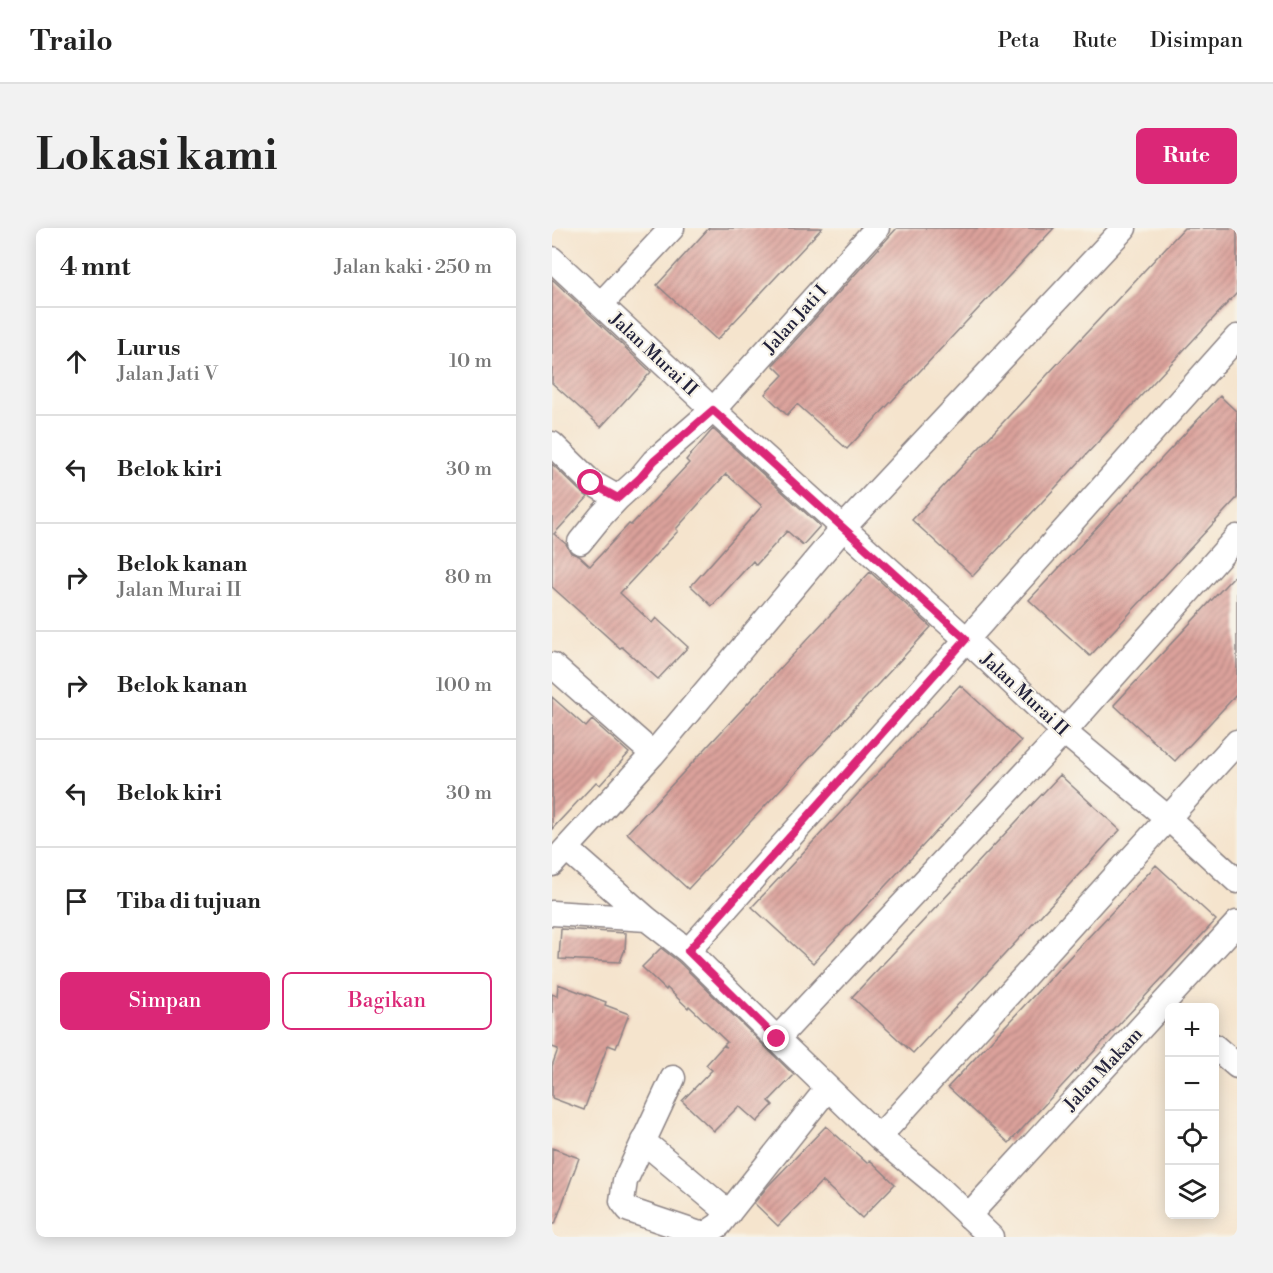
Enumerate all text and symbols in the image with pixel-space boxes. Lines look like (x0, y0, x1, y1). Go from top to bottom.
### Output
text: Trailo (30, 24, 113, 59)
text: Peta (998, 28, 1040, 54)
text: Rute (1073, 28, 1117, 54)
text: Disimpan (1150, 28, 1243, 54)
button: Rute (1136, 128, 1237, 184)
text: Lokasi kami (36, 130, 277, 183)
text: 4 mnt (60, 251, 130, 283)
text: Jalan kaki · 250 m (334, 255, 492, 280)
street label: Jalan Jati I (758, 280, 833, 359)
street label: Jalan Murai II (604, 307, 703, 401)
text: Lurus (117, 335, 180, 362)
icon: ahead (60, 345, 93, 378)
text: 10 m (449, 349, 492, 374)
text: Jalan Jati V (117, 362, 218, 387)
icon: left (60, 453, 93, 486)
text: Belok kiri (117, 456, 222, 483)
text: 30 m (446, 457, 492, 482)
route start (577, 469, 603, 495)
text: Belok kanan (117, 551, 247, 578)
icon: right (60, 561, 93, 594)
text: 80 m (445, 565, 492, 590)
text: Jalan Murai II (117, 578, 241, 603)
street label: Jalan Murai II (975, 647, 1074, 741)
icon: right (60, 669, 93, 702)
text: Belok kanan (117, 672, 247, 699)
text: 100 m (436, 673, 492, 698)
icon: left (60, 777, 93, 810)
text: Belok kiri (117, 780, 222, 807)
text: 30 m (446, 781, 492, 806)
icon: arrive (60, 885, 93, 918)
text: Tiba di tujuan (117, 888, 261, 915)
button: Simpan (60, 972, 270, 1030)
button: Bagikan (282, 972, 492, 1030)
map controls (1165, 1003, 1219, 1219)
button: + (1165, 1003, 1219, 1057)
street label: Jalan Makam (1058, 1023, 1148, 1116)
route end (763, 1025, 789, 1051)
button: − (1165, 1057, 1219, 1111)
button: locate (1165, 1111, 1219, 1165)
button: layers (1165, 1165, 1219, 1219)

